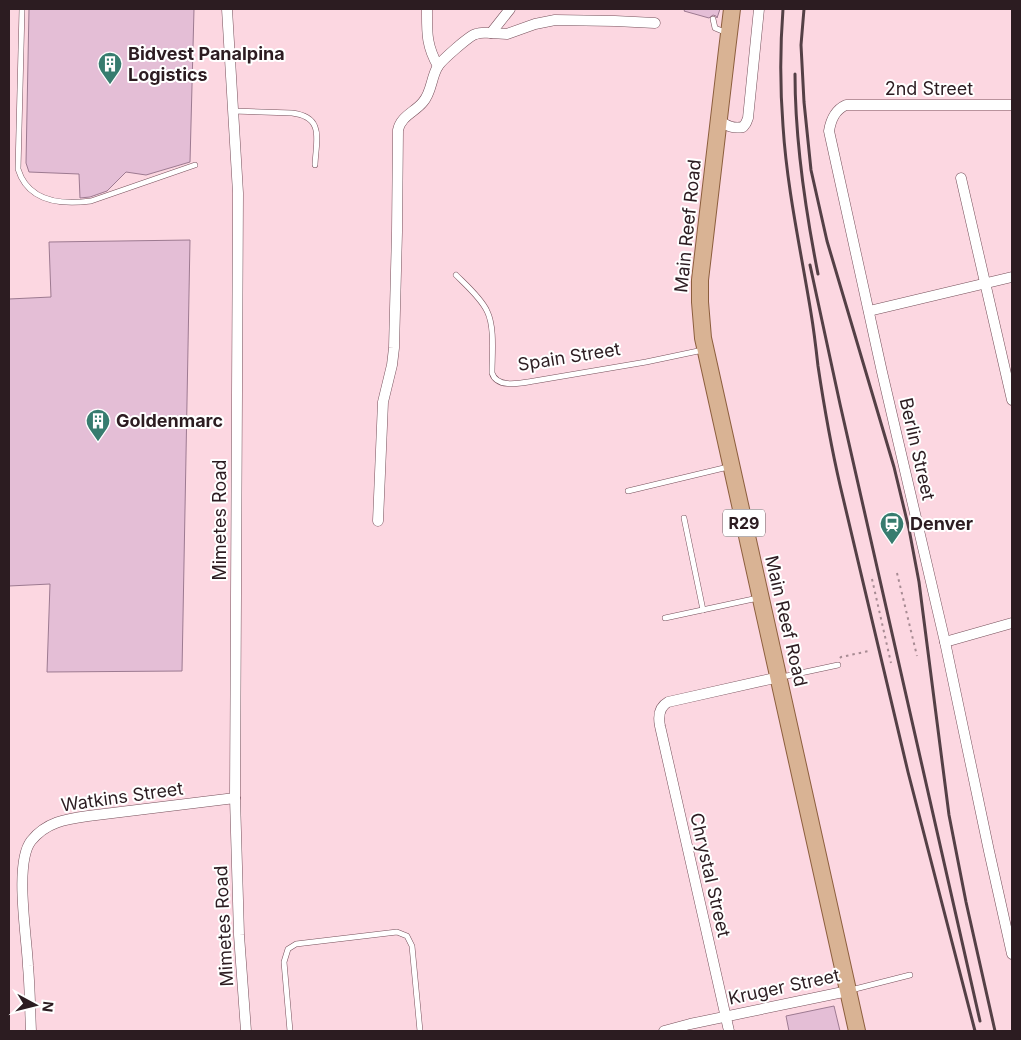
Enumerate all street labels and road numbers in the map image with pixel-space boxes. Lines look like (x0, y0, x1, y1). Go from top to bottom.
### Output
street label: 2nd Street (885, 78, 973, 99)
street label: Main Reef Road (670, 158, 705, 294)
street label: Spain Street (516, 338, 622, 375)
street label: Berlin Street (895, 396, 939, 502)
street label: Mimetes Road (209, 459, 230, 581)
road number: R29 (723, 509, 765, 536)
street label: Main Reef Road (761, 553, 812, 688)
street label: Watkins Street (60, 778, 184, 815)
street label: Chrystal Street (686, 811, 735, 939)
street label: Mimetes Road (210, 865, 237, 987)
street label: Kruger Street (726, 964, 842, 1009)

